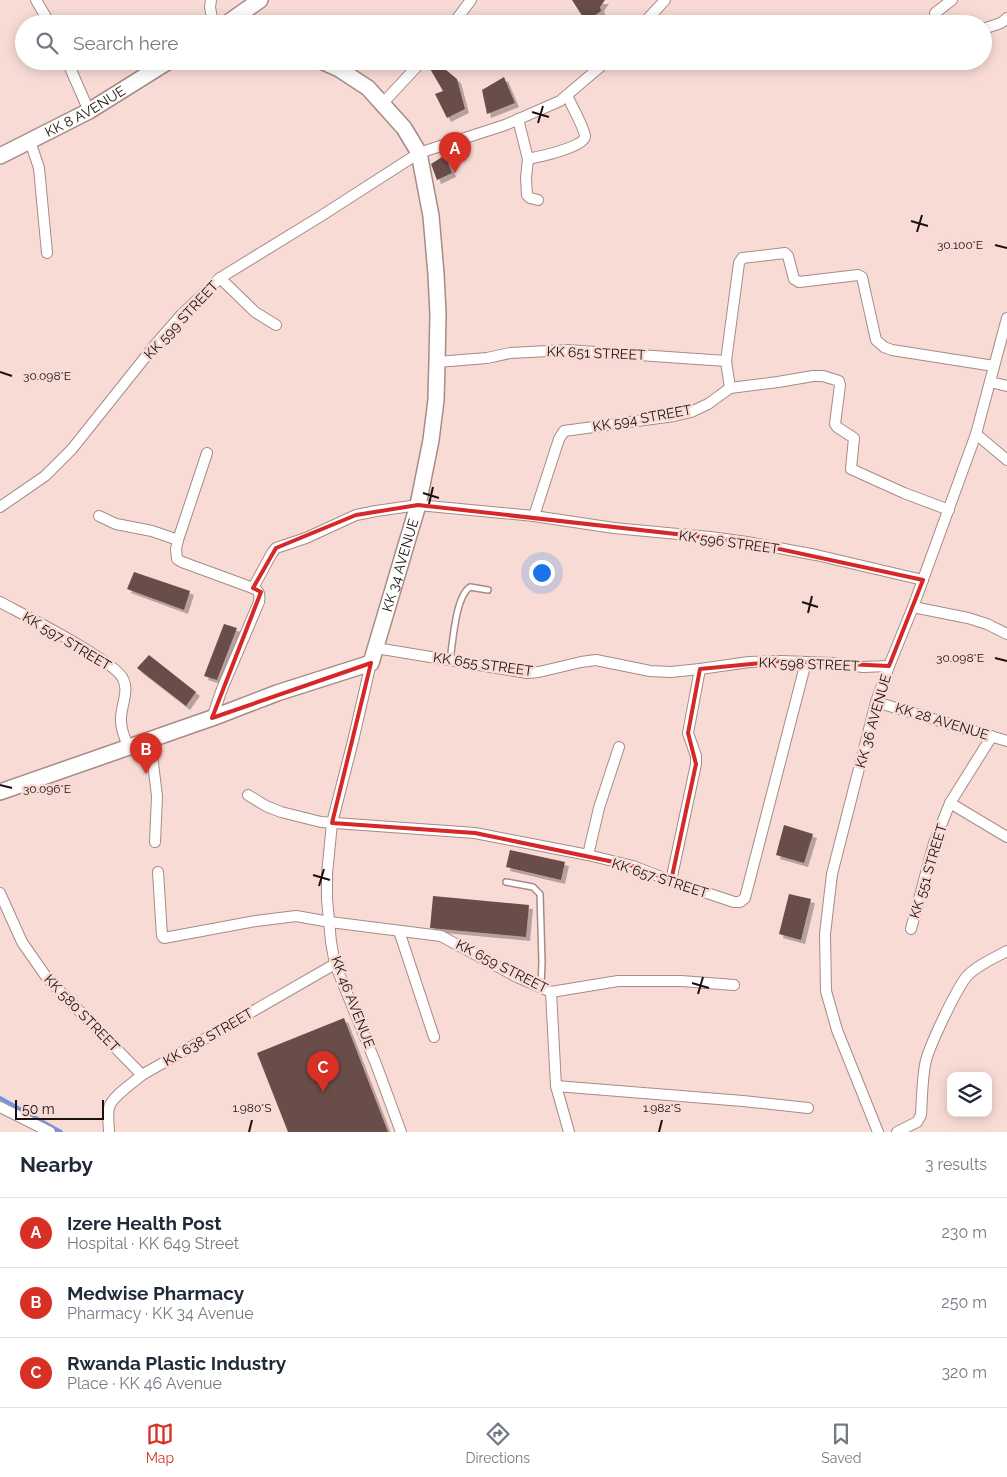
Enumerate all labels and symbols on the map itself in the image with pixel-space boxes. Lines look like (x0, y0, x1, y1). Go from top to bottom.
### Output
street label: KK 8 AVENUE (42, 82, 128, 140)
pin: A (439, 132, 471, 173)
text: 30.100°E (937, 238, 983, 252)
street label: KK 599 STREET (141, 277, 222, 362)
street label: KK 651 STREET (546, 343, 646, 363)
text: 30.098°E (23, 369, 71, 383)
street label: KK 594 STREET (591, 401, 693, 435)
street label: KK 34 AVENUE (379, 517, 422, 614)
street label: KK 596 STREET (678, 527, 781, 557)
your location (529, 560, 555, 586)
street label: KK 597 STREET (20, 608, 114, 674)
street label: KK 655 STREET (432, 649, 534, 679)
text: 30.098°E (936, 651, 984, 665)
street label: KK 598 STREET (758, 654, 860, 674)
street label: KK 36 AVENUE (852, 672, 894, 770)
street label: KK 28 AVENUE (893, 699, 991, 743)
pin: B (130, 733, 162, 774)
text: 30.096°E (23, 782, 71, 796)
street label: KK 551 STREET (906, 821, 950, 920)
street label: KK 657 STREET (610, 855, 711, 901)
street label: KK 659 STREET (453, 936, 551, 996)
street label: KK 46 AVENUE (328, 954, 378, 1050)
street label: KK 580 STREET (41, 971, 123, 1055)
street label: KK 638 STREET (160, 1005, 256, 1069)
pin: C (307, 1051, 339, 1092)
scale bar (15, 1097, 104, 1120)
text: 1.980°S (232, 1101, 272, 1115)
text: 1.982°S (643, 1101, 681, 1115)

